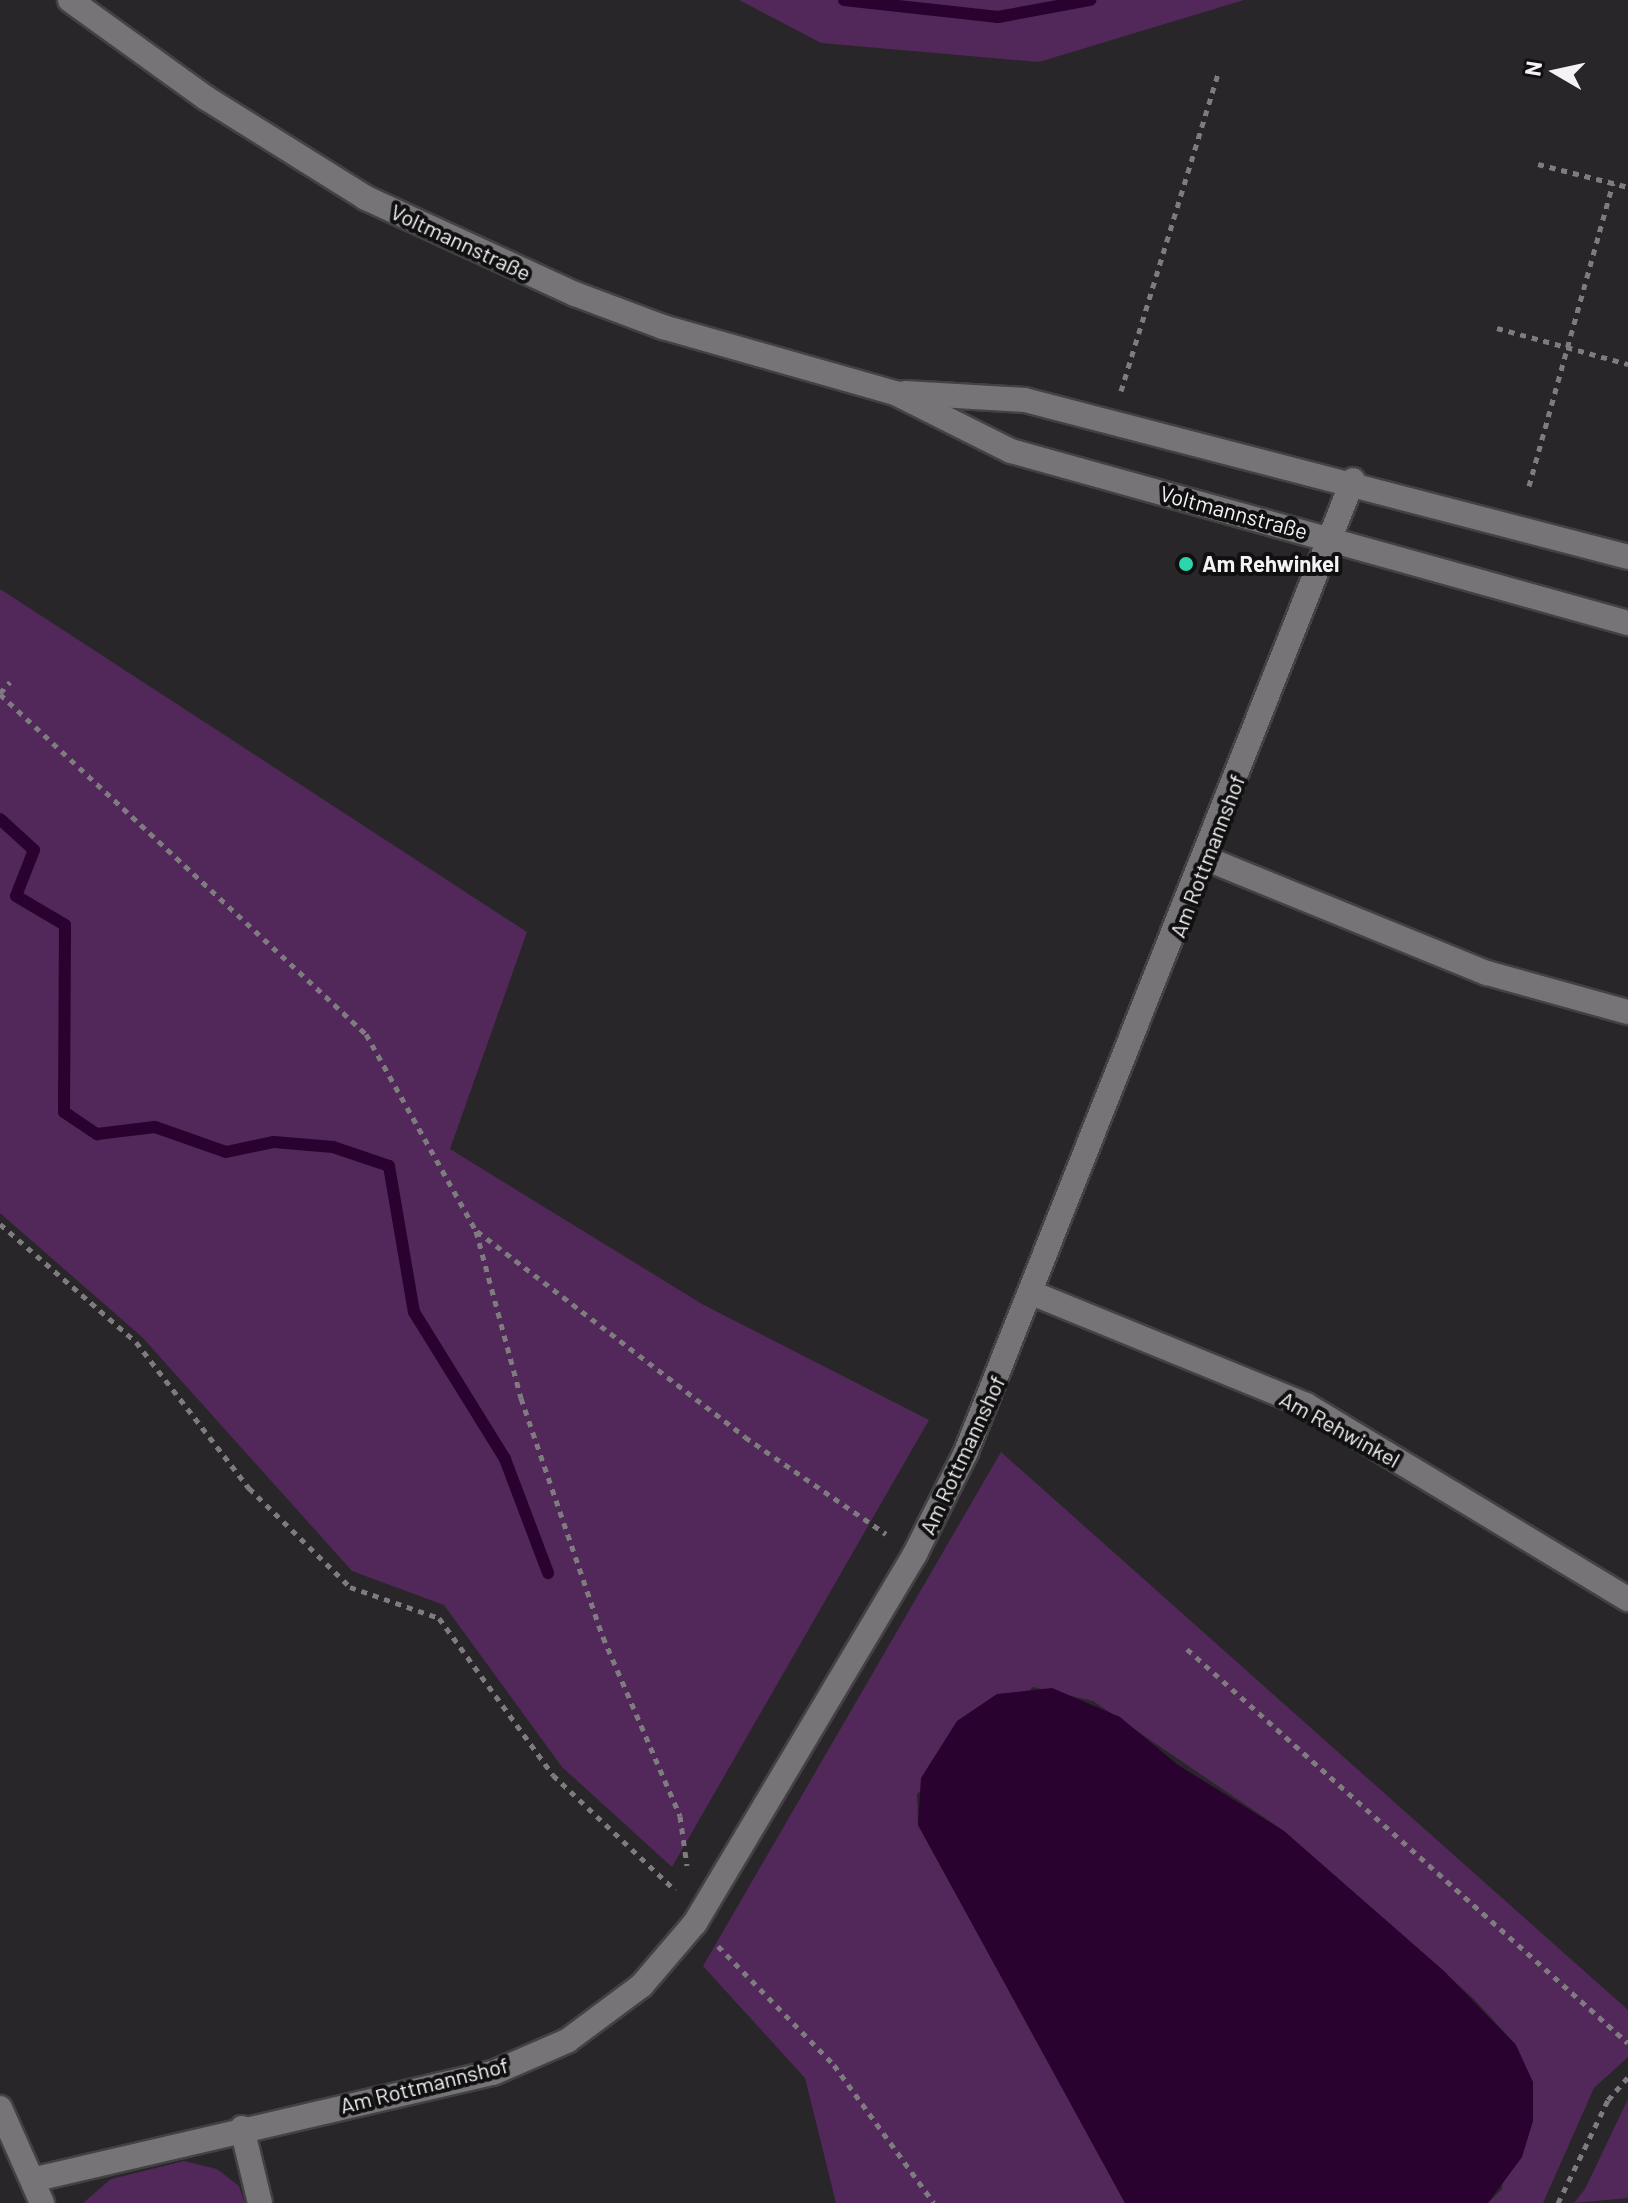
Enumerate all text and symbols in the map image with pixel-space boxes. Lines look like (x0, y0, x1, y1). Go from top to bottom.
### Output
north arrow (1516, 32, 1596, 112)
text: N (1518, 59, 1546, 78)
street label: Voltmannstraße (387, 198, 535, 286)
street label: Voltmannstraße (1157, 480, 1311, 544)
place label: Am Rehwinkel (1202, 551, 1339, 577)
marker: Am Rehwinkel (1177, 555, 1195, 573)
street label: Am Rottmannshof (1164, 771, 1250, 941)
street label: Am Rottmannshof (914, 1371, 1010, 1539)
street label: Am Rehwinkel (1275, 1385, 1405, 1473)
street label: Am Rottmannshof (337, 2051, 511, 2119)

